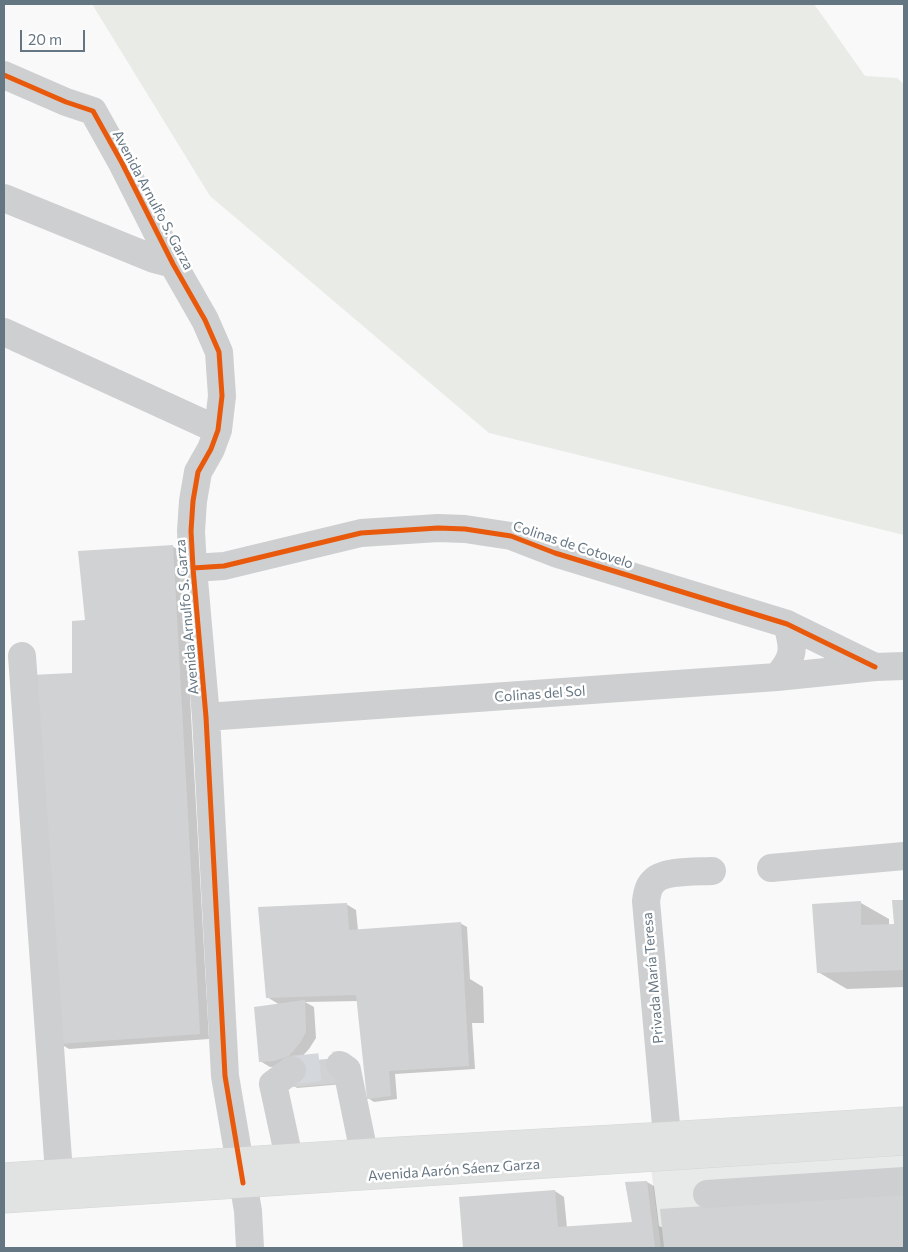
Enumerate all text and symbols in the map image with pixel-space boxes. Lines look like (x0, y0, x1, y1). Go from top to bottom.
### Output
scale bar (22, 20, 88, 52)
text: 20 m (28, 30, 62, 48)
street label: Avenida Arnulfo S. Garza (109, 127, 197, 273)
street label: Colinas de Cotovelo (511, 518, 635, 572)
street label: Avenida Arnulfo S. Garza (172, 539, 202, 695)
street label: Colinas del Sol (494, 682, 586, 706)
street label: Privada María Teresa (639, 912, 667, 1044)
street label: Avenida Aarón Sáenz Garza (367, 1156, 541, 1184)

